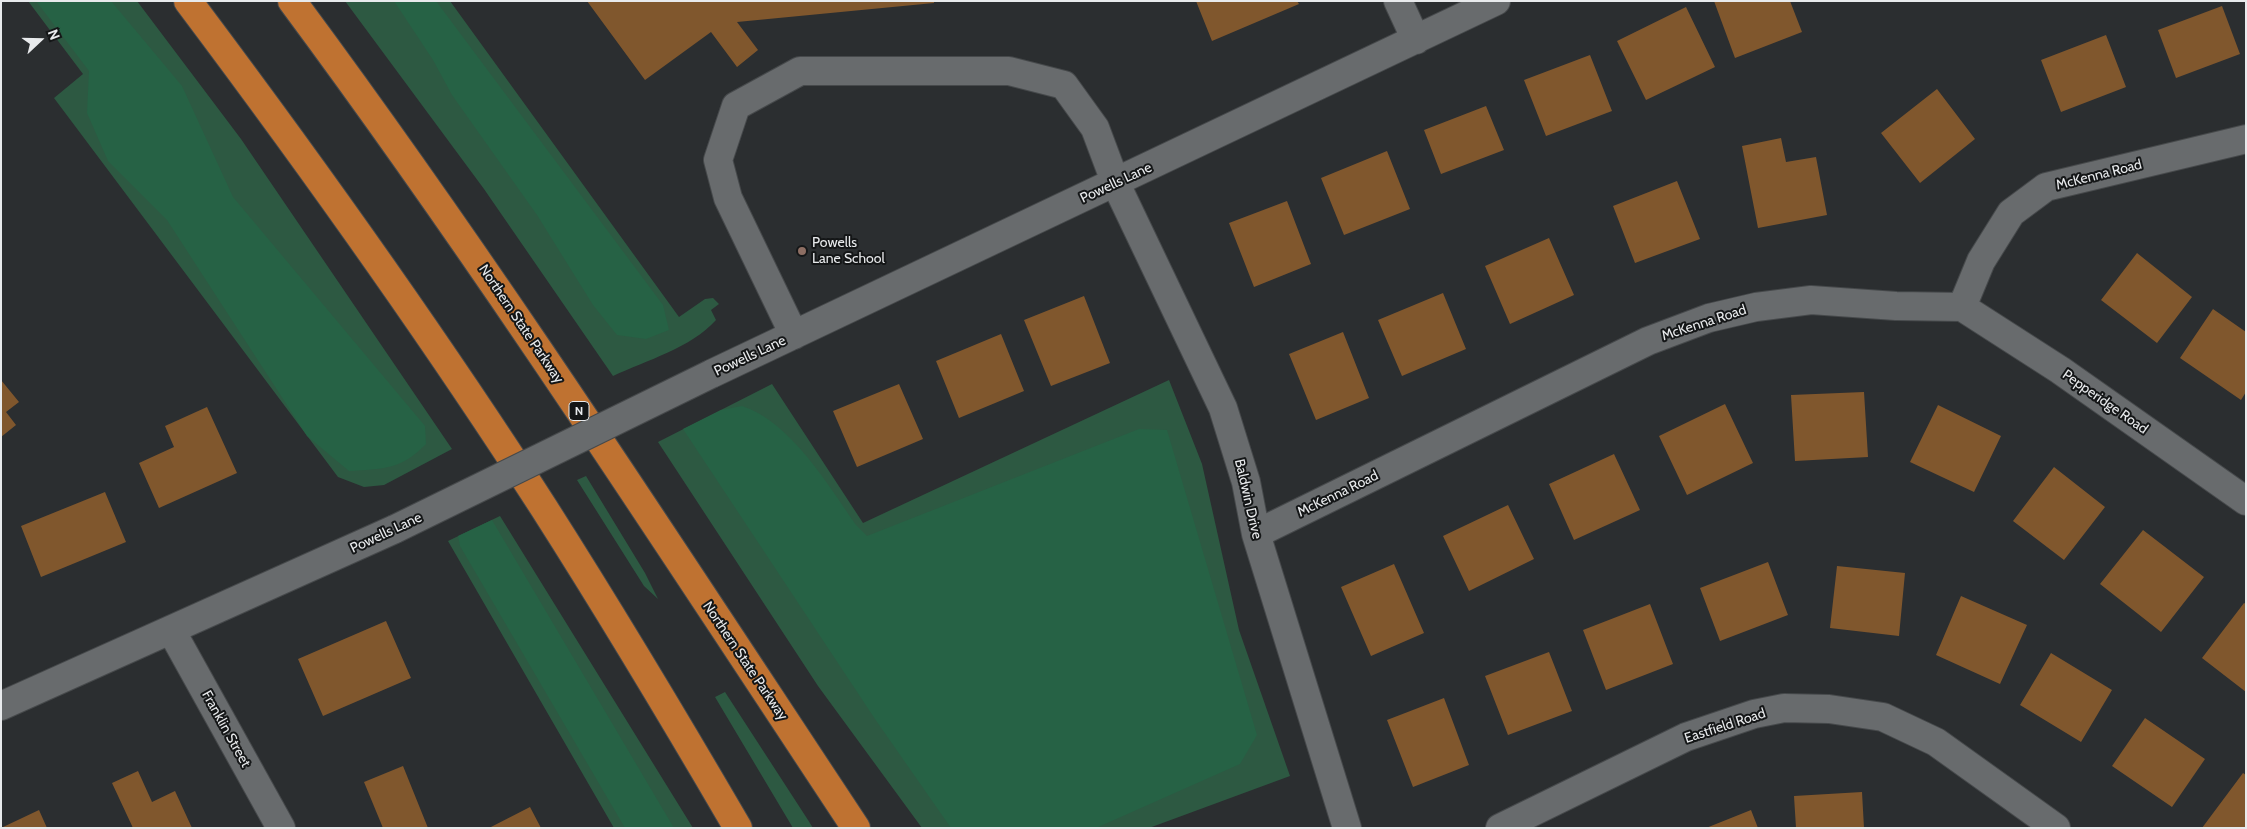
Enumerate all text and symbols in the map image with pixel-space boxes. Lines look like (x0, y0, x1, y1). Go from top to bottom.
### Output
north arrow (15, 15, 65, 65)
text: N (44, 27, 64, 42)
street label: McKenna Road (2054, 156, 2144, 194)
street label: Powells Lane (1078, 159, 1154, 207)
place label: Powells Lane School (812, 235, 885, 268)
marker: Powells Lane School (796, 245, 808, 257)
street label: Northern State Parkway (475, 261, 567, 387)
street label: McKenna Road (1660, 301, 1748, 345)
street label: Powells Lane (712, 332, 788, 380)
street label: Pepperidge Road (2059, 366, 2151, 438)
road number: N (569, 402, 589, 421)
street label: Baldwin Drive (1231, 457, 1265, 541)
street label: McKenna Road (1295, 467, 1381, 521)
street label: Powells Lane (348, 509, 424, 557)
street label: Northern State Parkway (699, 598, 791, 724)
street label: Franklin Street (198, 688, 254, 770)
street label: Eastfield Road (1682, 705, 1768, 747)

